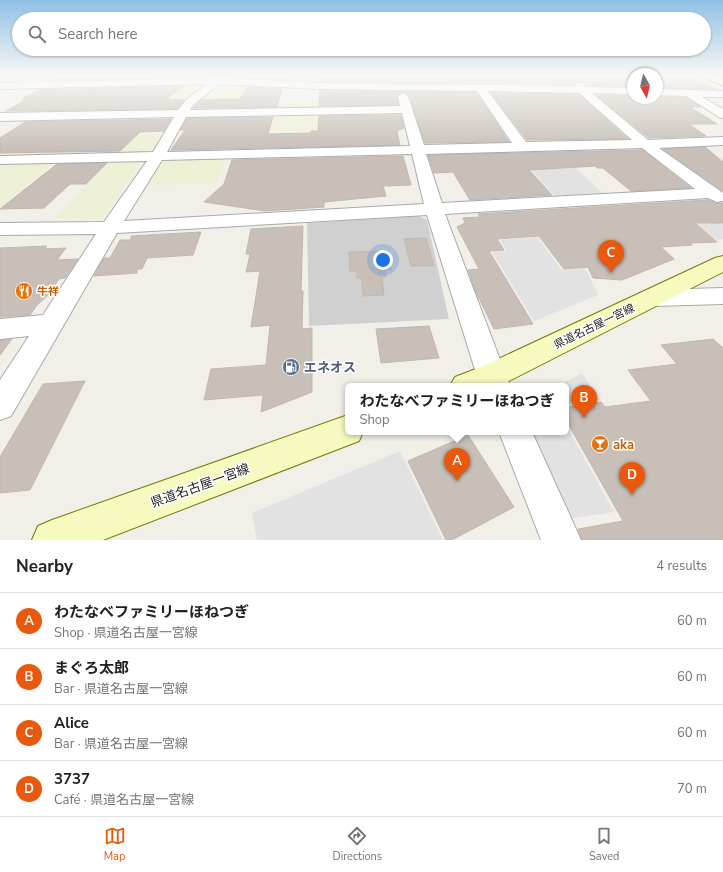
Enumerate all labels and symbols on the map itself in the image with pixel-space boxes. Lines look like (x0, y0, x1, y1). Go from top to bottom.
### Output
north arrow (627, 68, 663, 104)
pin: C (598, 240, 624, 273)
your location (373, 250, 393, 270)
restaurant icon: 牛祥 (14, 281, 34, 301)
place label: 牛祥 (37, 284, 59, 299)
street label: 県道名古屋一宮線 (551, 300, 637, 352)
fuel station icon: エネオス (281, 357, 301, 377)
place label: エネオス (304, 359, 356, 377)
pin: B (571, 385, 597, 418)
bar icon: aka (590, 434, 610, 454)
place label: aka (613, 436, 634, 454)
pin: A (444, 448, 470, 481)
street label: 県道名古屋一宮線 (148, 460, 252, 512)
pin: D (619, 462, 645, 495)

